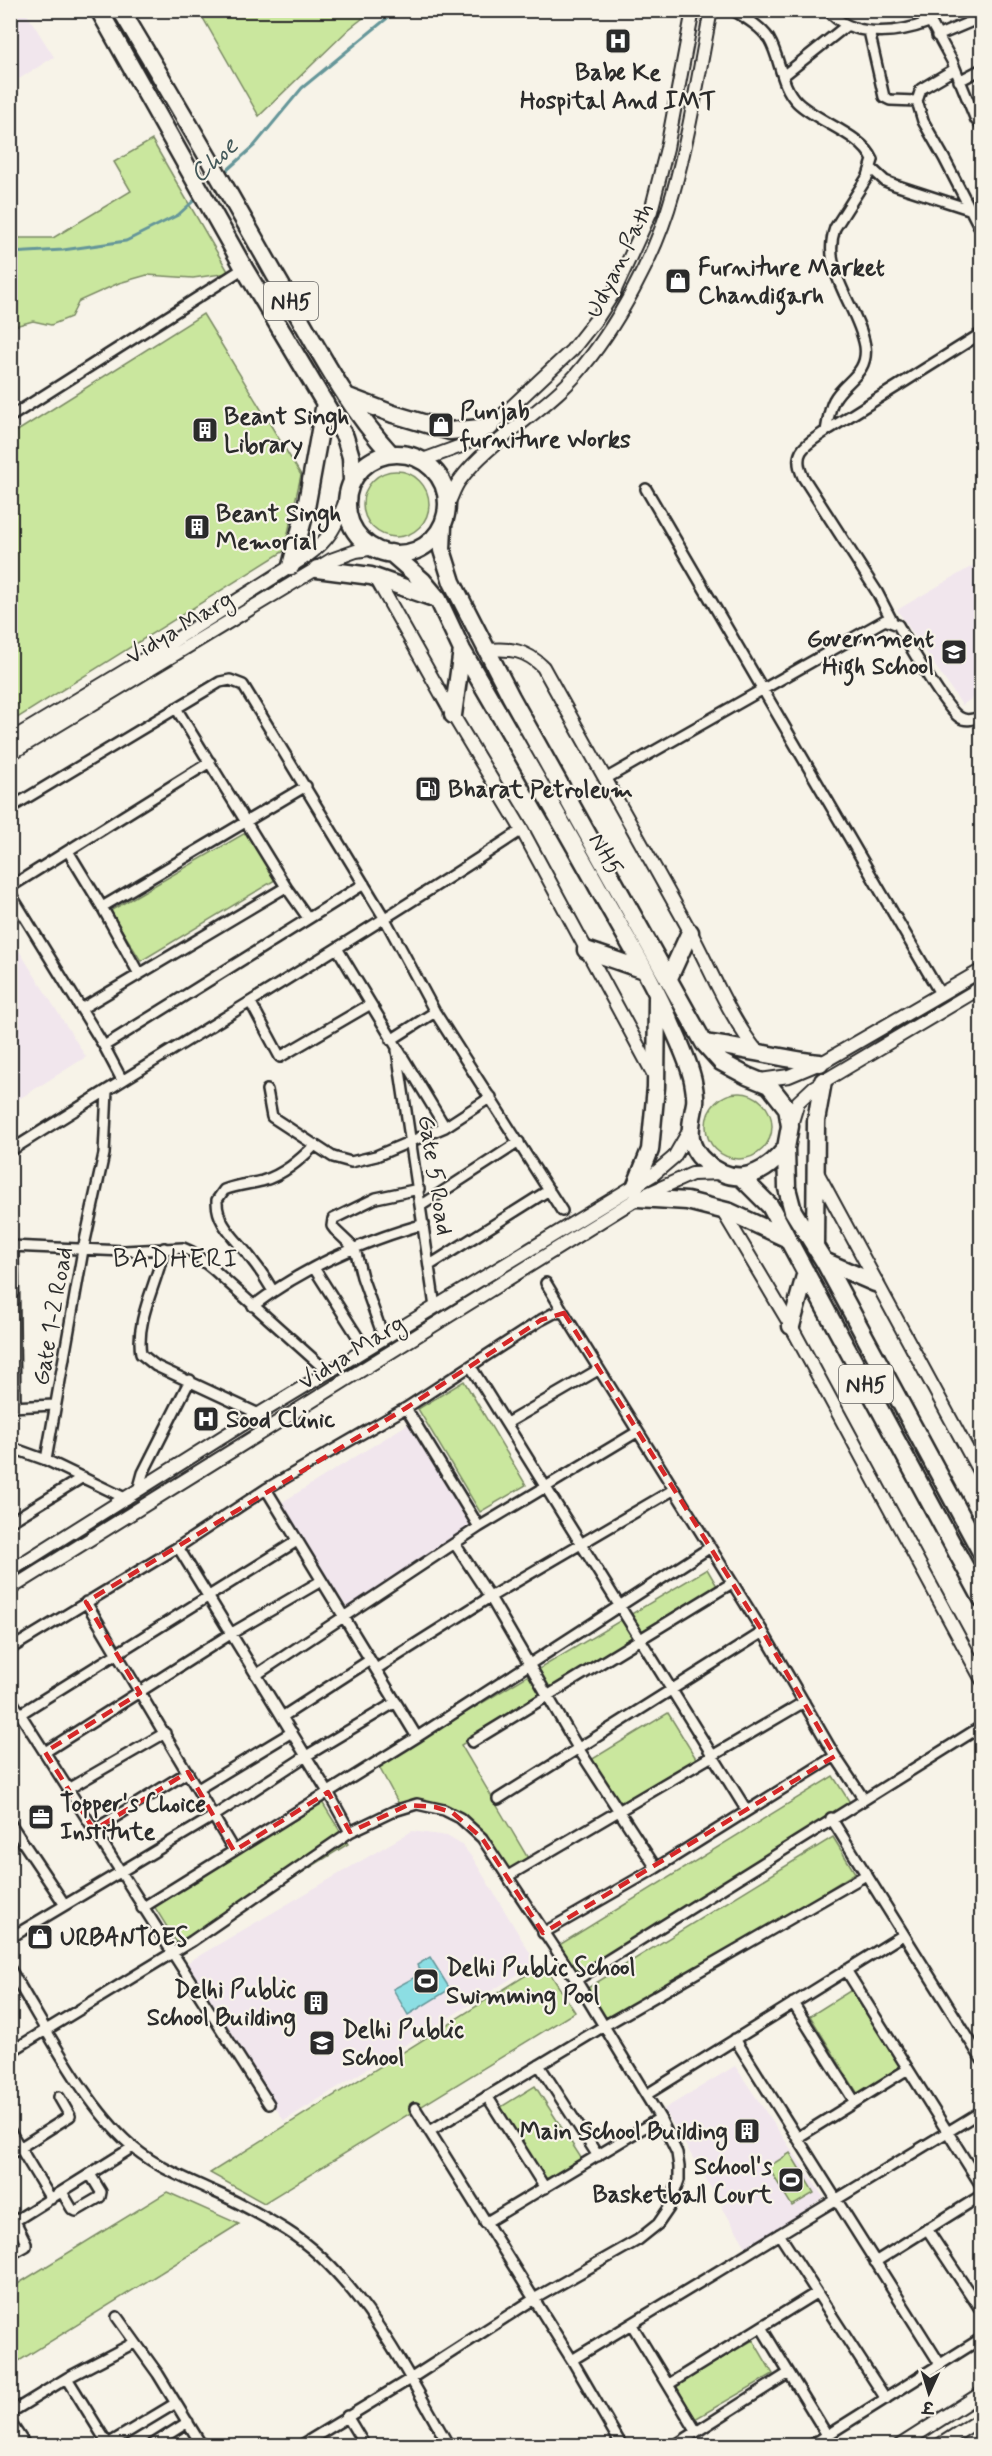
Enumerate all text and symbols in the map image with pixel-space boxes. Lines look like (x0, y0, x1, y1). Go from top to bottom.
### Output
hospital icon: Babe Ke Hospital And IMT (603, 26, 633, 56)
place label: Babe Ke Hospital And IMT (520, 58, 716, 117)
water label: Choe (183, 129, 247, 191)
street label: Udyan Path (579, 198, 662, 324)
place label: Furniture Market Chandigarh (698, 253, 885, 315)
shop icon: Furniture Market Chandigarh (663, 266, 693, 296)
road number: NH5 (264, 282, 318, 320)
place label: Punjab furniture Works (459, 397, 631, 456)
place label: Beant Singh Library (224, 402, 350, 461)
shop icon: Punjab furniture Works (426, 410, 456, 440)
building icon: Beant Singh Library (190, 415, 220, 445)
place label: Beant Singh Memorial (216, 499, 342, 558)
building icon: Beant Singh Memorial (182, 512, 212, 542)
street label: Vidya Marg (121, 584, 240, 674)
place label: Government High School (807, 624, 934, 686)
school or university icon: Government High School (939, 637, 969, 667)
fuel station icon: Bharat Petroleum (413, 774, 443, 804)
place label: Bharat Petroleum (448, 775, 633, 806)
street label: NH5 (580, 828, 629, 882)
street label: Gate 5 Road (410, 1113, 459, 1238)
district label: BADHERI (113, 1242, 239, 1277)
street label: Gate 1-2 Road (26, 1244, 81, 1388)
street label: Vidya Marg (293, 1308, 412, 1400)
road number: NH5 (839, 1365, 893, 1403)
hospital icon: Sood Clinic (191, 1404, 221, 1434)
place label: Sood Clinic (226, 1405, 335, 1436)
place label: Topper's Choice Institute (60, 1789, 206, 1848)
office icon: Topper's Choice Institute (26, 1802, 56, 1832)
shop icon: URBANTOES (25, 1922, 55, 1952)
place label: URBANTOES (60, 1923, 188, 1954)
place label: Delhi Public School Swimming Pool (446, 1953, 636, 2015)
sports icon: Delhi Public School Swimming Pool (411, 1966, 441, 1996)
place label: Delhi Public School Building (147, 1975, 296, 2037)
building icon: Delhi Public School Building (301, 1988, 331, 2018)
place label: Delhi Public School (342, 2015, 464, 2074)
school or university icon: Delhi Public School (307, 2028, 337, 2058)
building icon: Main School Building (732, 2116, 762, 2146)
place label: Main School Building (520, 2117, 728, 2151)
place label: School's Basketball Court (592, 2152, 773, 2211)
sports icon: School's Basketball Court (776, 2165, 806, 2195)
north arrow (899, 2363, 959, 2423)
text: उ (921, 2396, 936, 2417)

